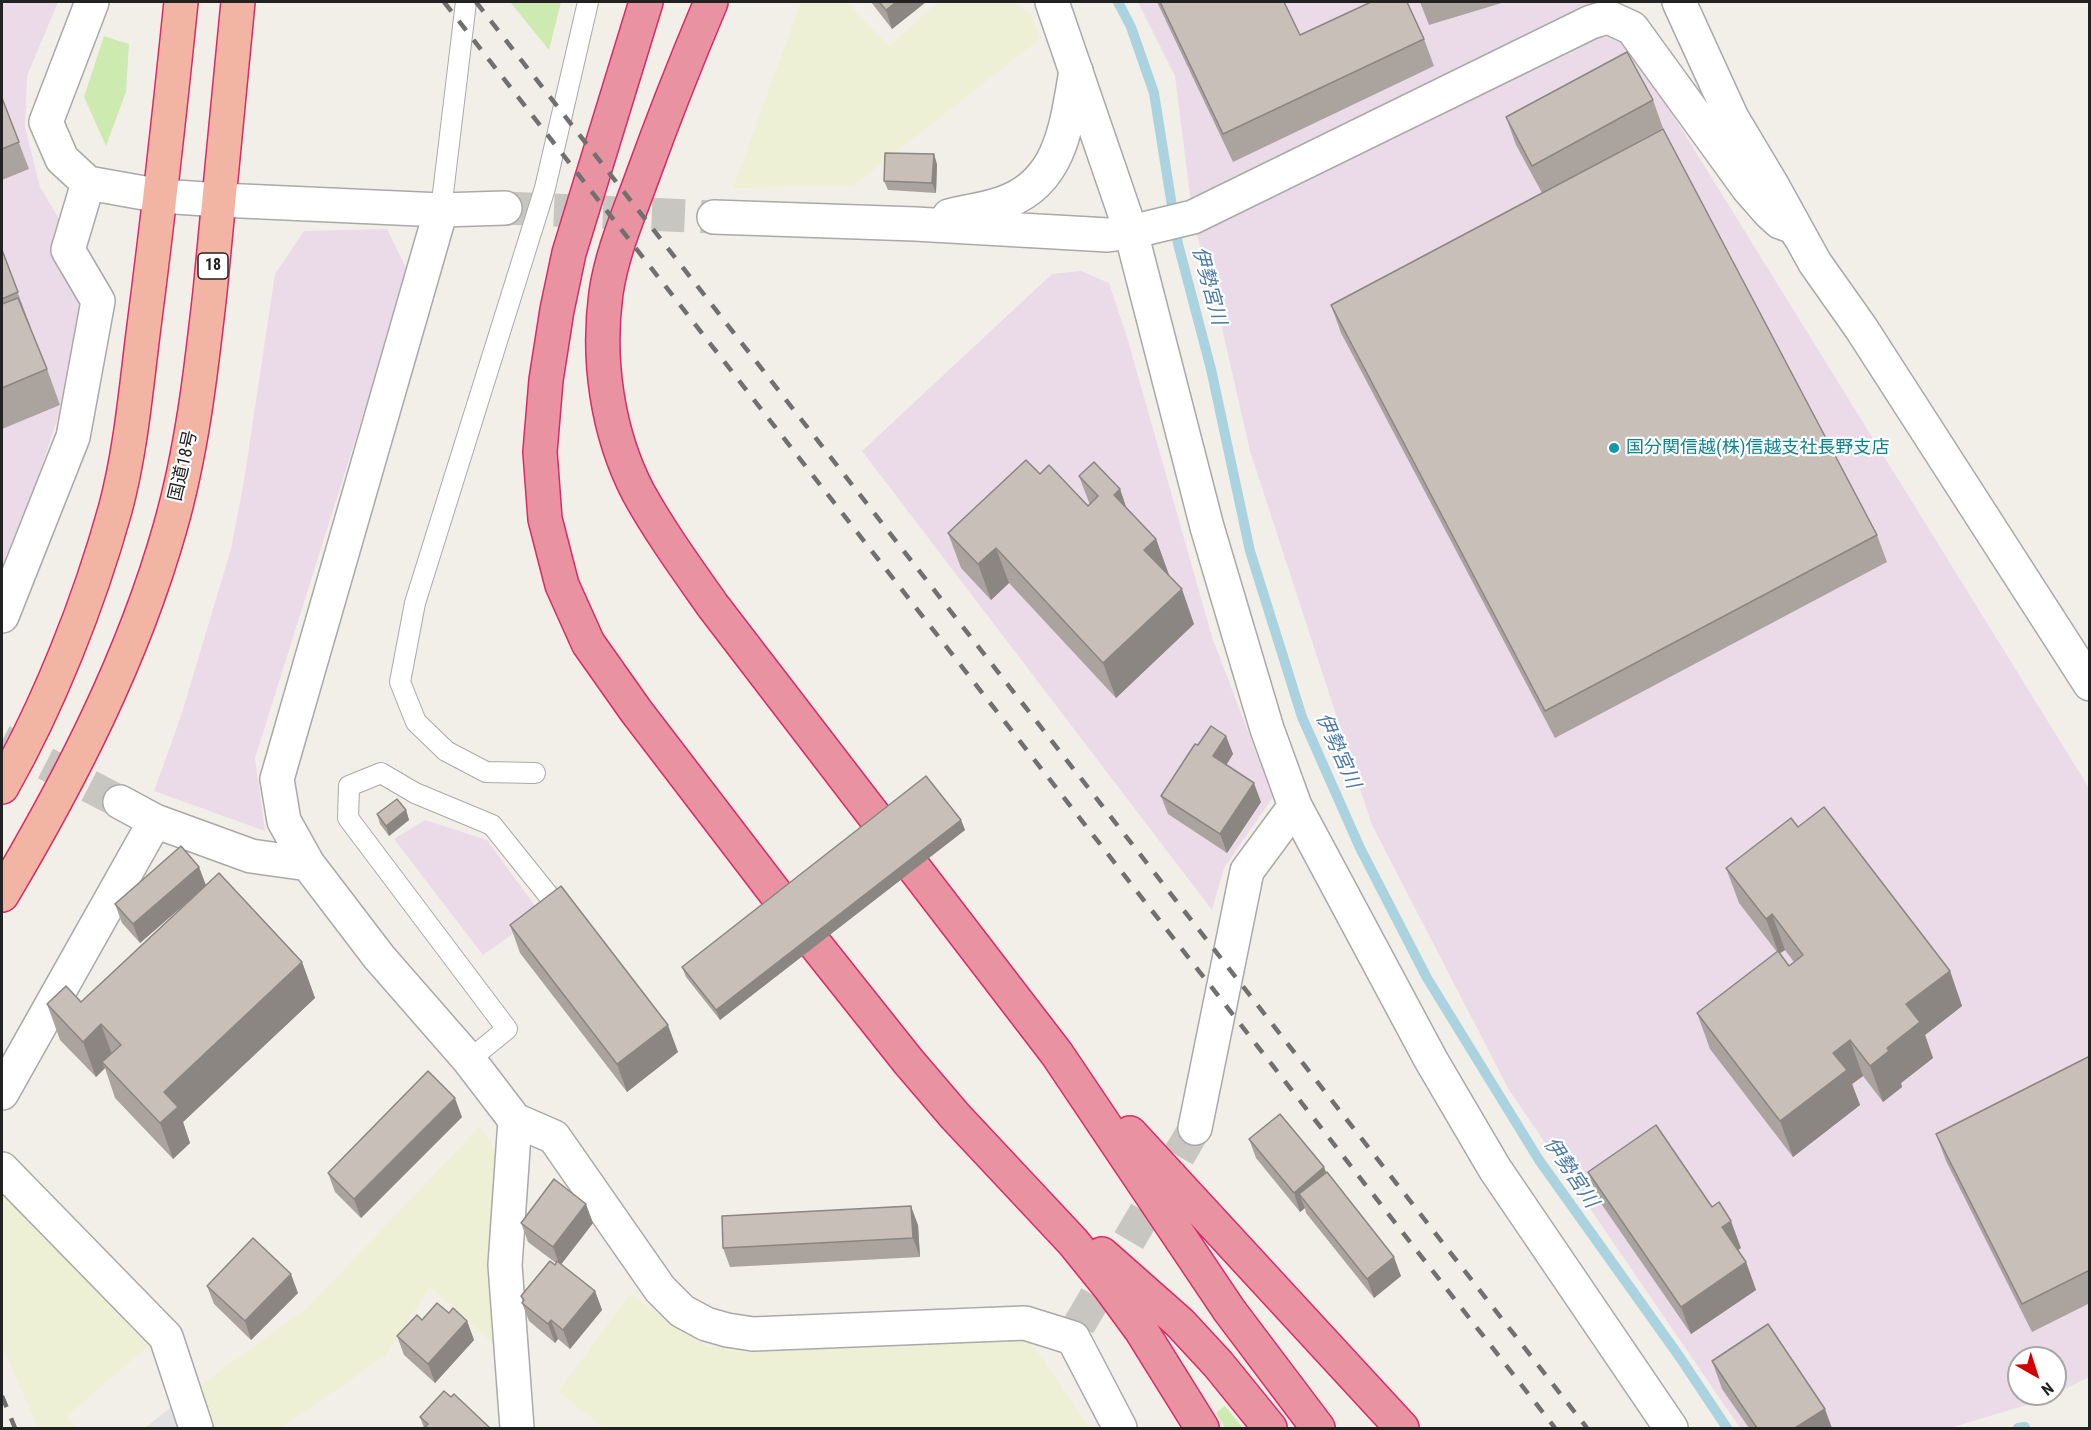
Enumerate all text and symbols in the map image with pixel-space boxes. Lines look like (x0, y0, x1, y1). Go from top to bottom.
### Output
water label: 伊勢宮川 (1186, 244, 1230, 328)
road number: 18 (198, 253, 228, 279)
street label: 国道18号 (165, 429, 203, 503)
place label: 国分関信越(株)信越支社長野支店 (1626, 437, 1889, 459)
marker: 国分関信越(株)信越支社長野支店 (1607, 441, 1621, 455)
water label: 伊勢宮川 (1310, 710, 1364, 792)
water label: 伊勢宮川 (1538, 1133, 1602, 1213)
north arrow (2007, 1346, 2067, 1406)
text: N (2038, 1378, 2057, 1399)

